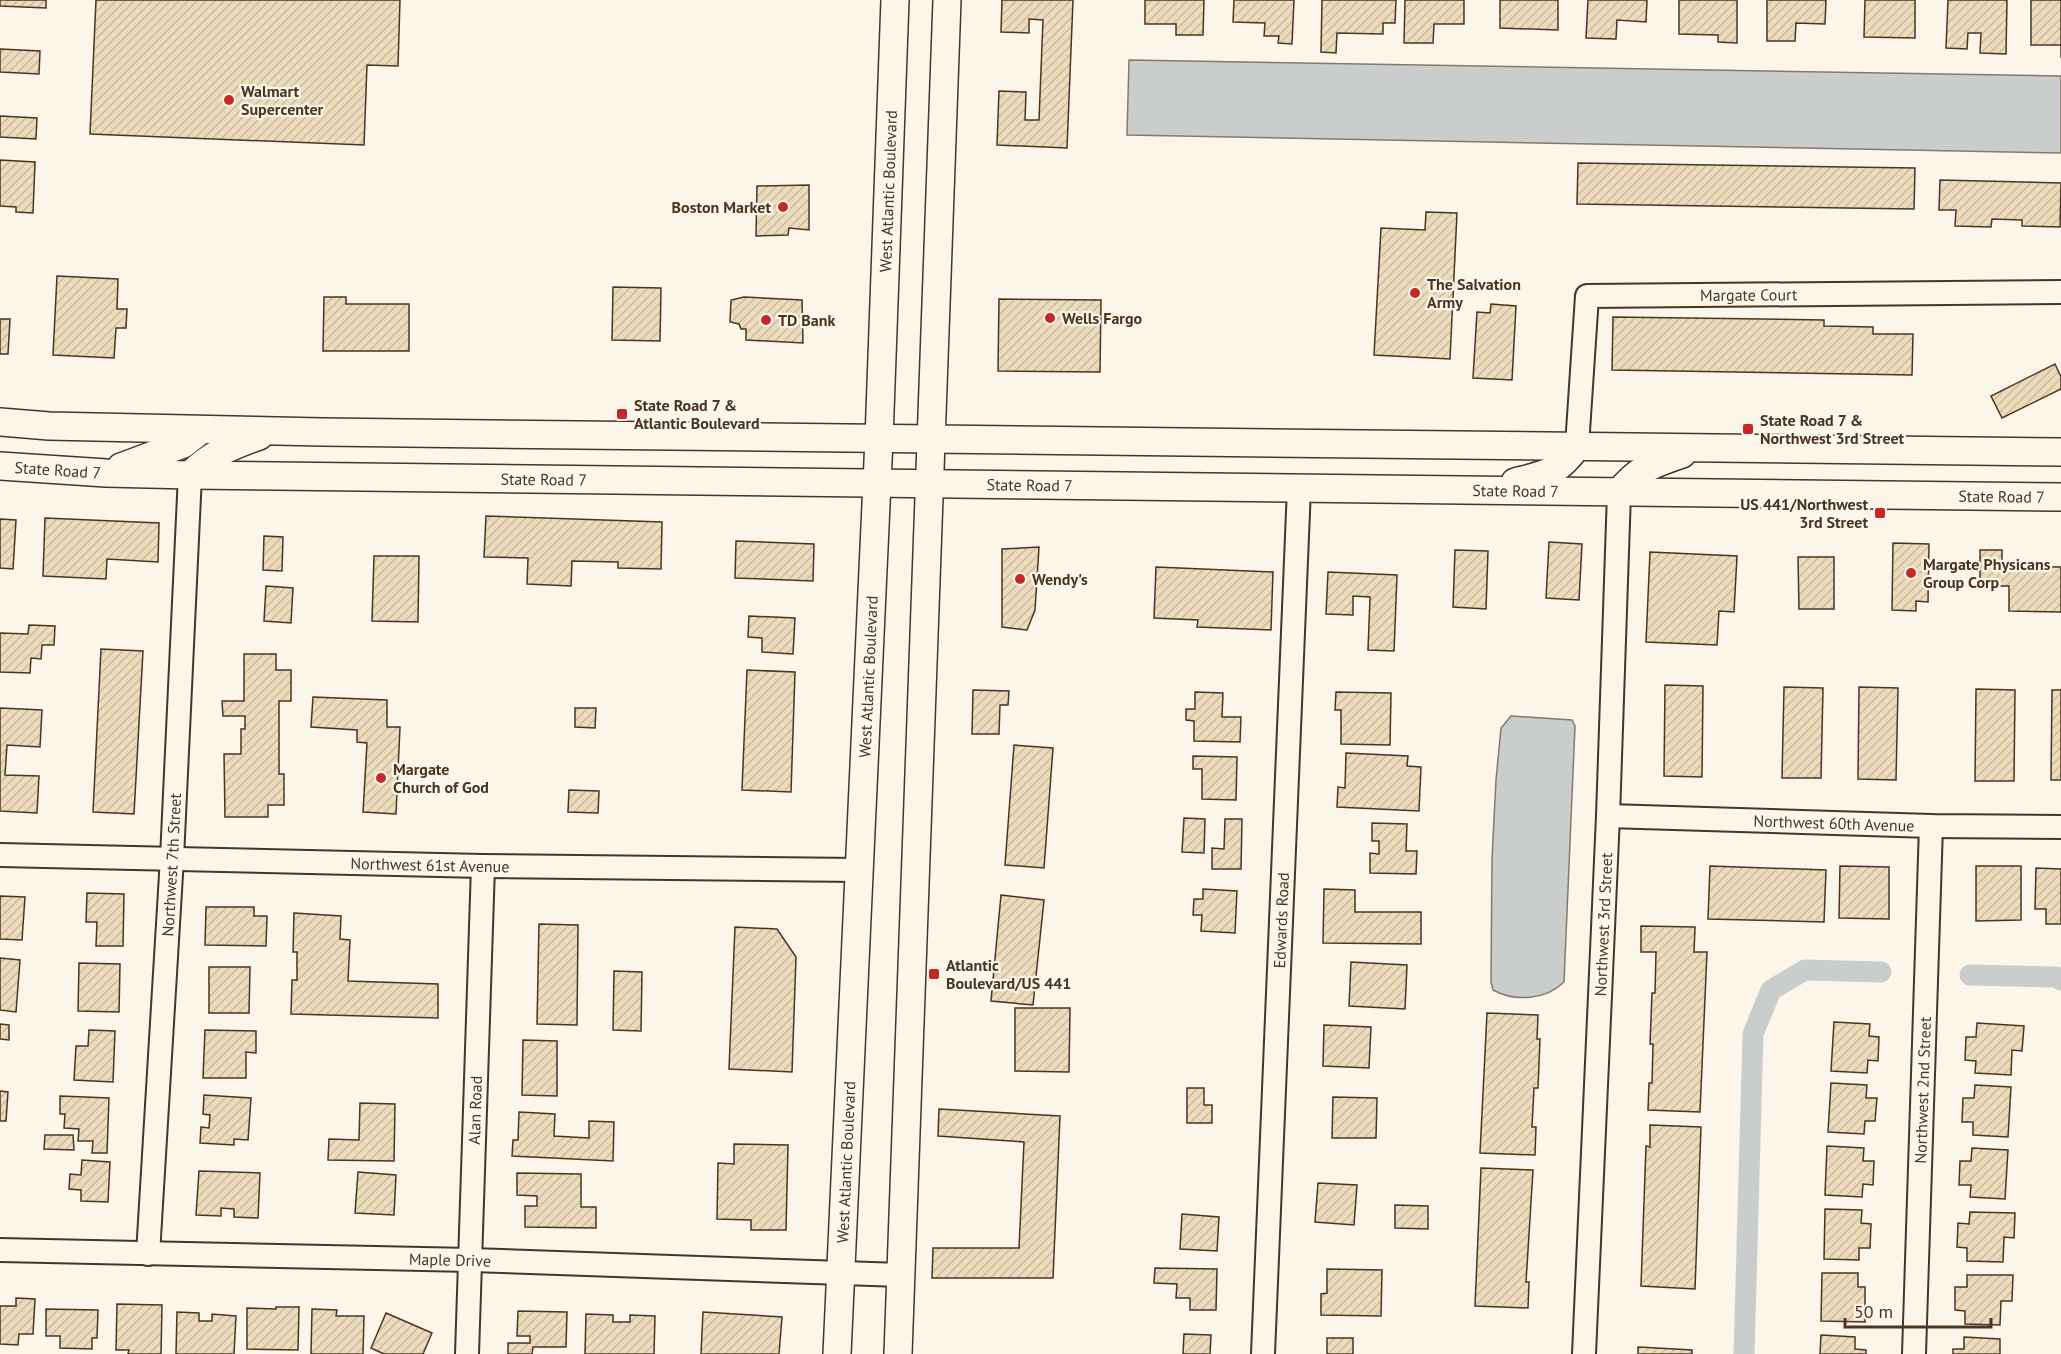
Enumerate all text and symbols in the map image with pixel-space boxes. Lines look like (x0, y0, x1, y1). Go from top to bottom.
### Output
place label: Walmart Supercenter (241, 81, 324, 119)
marker: Walmart Supercenter (222, 93, 236, 107)
street label: West Atlantic Boulevard (875, 110, 901, 273)
place label: Boston Market (672, 197, 771, 217)
marker: Boston Market (776, 200, 790, 214)
place label: The Salvation Army (1427, 274, 1521, 312)
street label: Margate Court (1700, 284, 1798, 305)
marker: The Salvation Army (1408, 286, 1422, 300)
place label: Wells Fargo (1062, 308, 1143, 328)
place label: TD Bank (778, 310, 835, 330)
marker: Wells Fargo (1043, 311, 1057, 325)
marker: TD Bank (759, 313, 773, 327)
place label: State Road 7 & Atlantic Boulevard (634, 395, 760, 433)
marker: State Road 7 & Atlantic Boulevard (615, 407, 629, 421)
place label: State Road 7 & Northwest 3rd Street (1760, 410, 1905, 448)
marker: State Road 7 & Northwest 3rd Street (1741, 422, 1755, 436)
street label: State Road 7 (14, 457, 102, 483)
street label: State Road 7 (500, 469, 587, 490)
street label: State Road 7 (986, 474, 1073, 495)
street label: State Road 7 (1472, 480, 1559, 501)
street label: State Road 7 (1958, 486, 2045, 507)
place label: US 441/Northwest 3rd Street (1740, 494, 1868, 532)
marker: US 441/Northwest 3rd Street (1873, 506, 1887, 520)
place label: Margate Physicans Group Corp (1923, 554, 2051, 592)
marker: Margate Physicans Group Corp (1904, 566, 1918, 580)
place label: Wendy's (1032, 569, 1088, 589)
marker: Wendy's (1013, 572, 1027, 586)
street label: West Atlantic Boulevard (854, 595, 882, 758)
place label: Margate Church of God (393, 759, 489, 797)
marker: Margate Church of God (374, 771, 388, 785)
street label: Northwest 7th Street (157, 792, 185, 937)
street label: Northwest 60th Avenue (1753, 811, 1915, 835)
street label: Northwest 3rd Street (1590, 852, 1616, 997)
street label: Northwest 61st Avenue (350, 853, 510, 876)
street label: Edwards Road (1269, 872, 1293, 969)
place label: Atlantic Boulevard/US 441 (946, 955, 1071, 993)
marker: Atlantic Boulevard/US 441 (927, 967, 941, 981)
street label: Northwest 2nd Street (1910, 1016, 1935, 1164)
street label: Alan Road (464, 1075, 486, 1145)
street label: West Atlantic Boulevard (832, 1081, 860, 1244)
street label: Maple Drive (409, 1249, 491, 1271)
scale bar (1845, 1291, 1990, 1329)
text: 50 m (1854, 1300, 1893, 1323)

